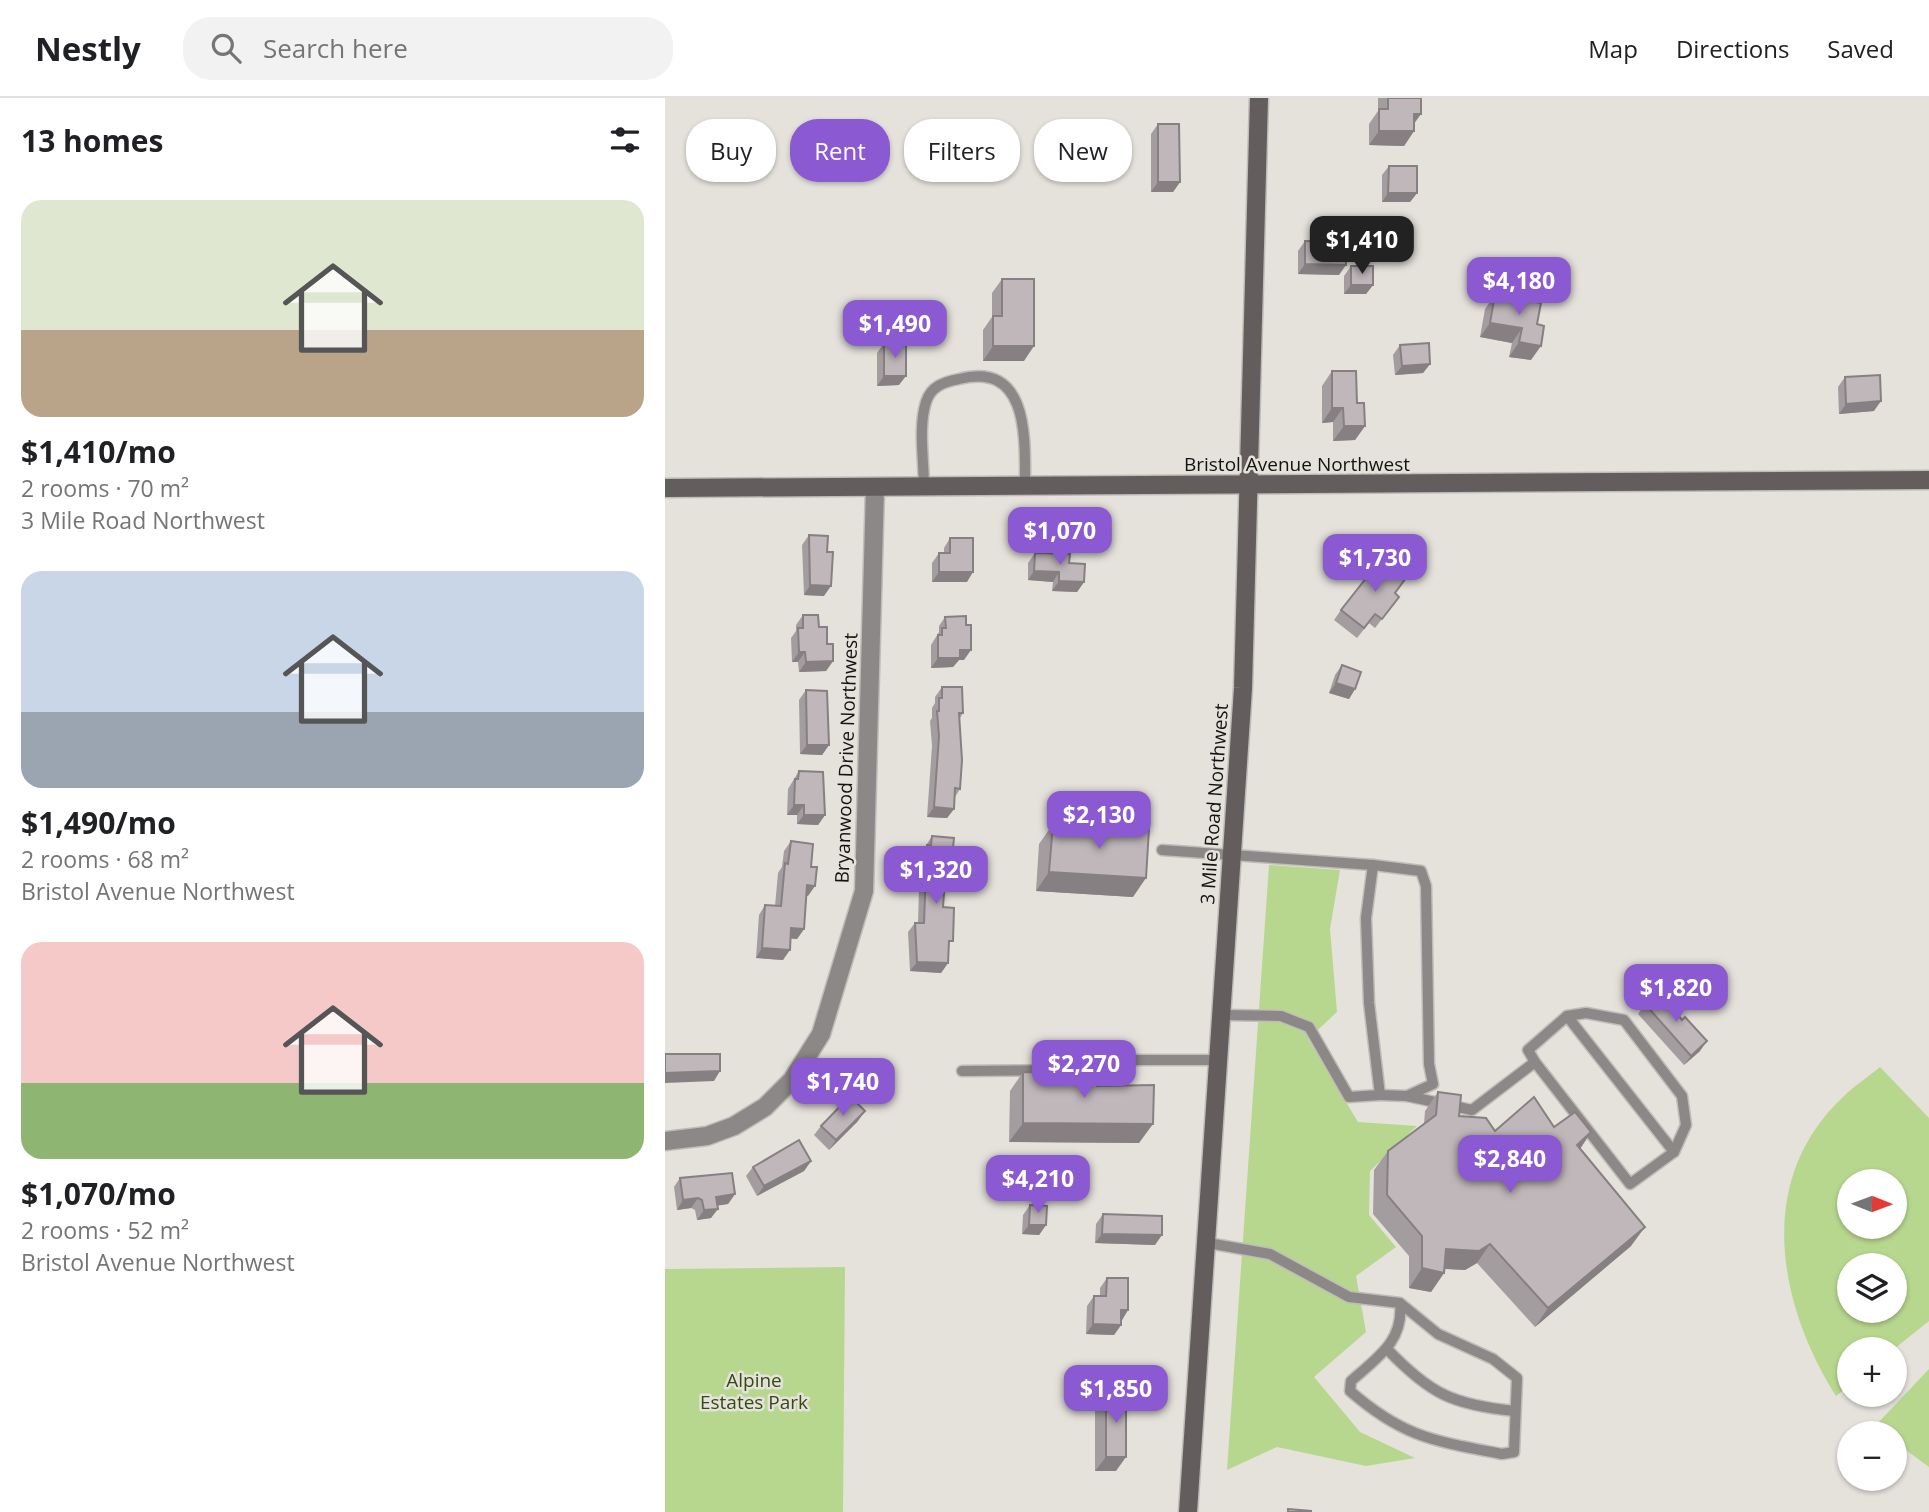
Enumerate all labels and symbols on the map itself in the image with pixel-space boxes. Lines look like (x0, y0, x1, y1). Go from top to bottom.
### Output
pin: $1,410 (1305, 216, 1419, 276)
pin: $4,180 (1462, 258, 1576, 317)
pin: $1,490 (838, 300, 952, 360)
street label: Bristol Avenue Northwest (1184, 451, 1410, 477)
pin: $1,070 (1003, 508, 1117, 567)
pin: $1,730 (1318, 534, 1432, 594)
street label: Bryanwood Drive Northwest (829, 632, 863, 884)
street label: 3 Mile Road Northwest (1194, 702, 1234, 905)
pin: $2,130 (1042, 792, 1156, 851)
pin: $1,320 (879, 846, 993, 906)
pin: $1,820 (1619, 964, 1733, 1024)
pin: $2,270 (1027, 1040, 1141, 1100)
pin: $1,740 (786, 1058, 900, 1118)
pin: $2,840 (1453, 1136, 1567, 1195)
pin: $4,210 (981, 1156, 1095, 1215)
north arrow (1837, 1169, 1907, 1239)
pin: $1,850 (1059, 1366, 1173, 1425)
park label: Alpine Estates Park (700, 1367, 808, 1415)

